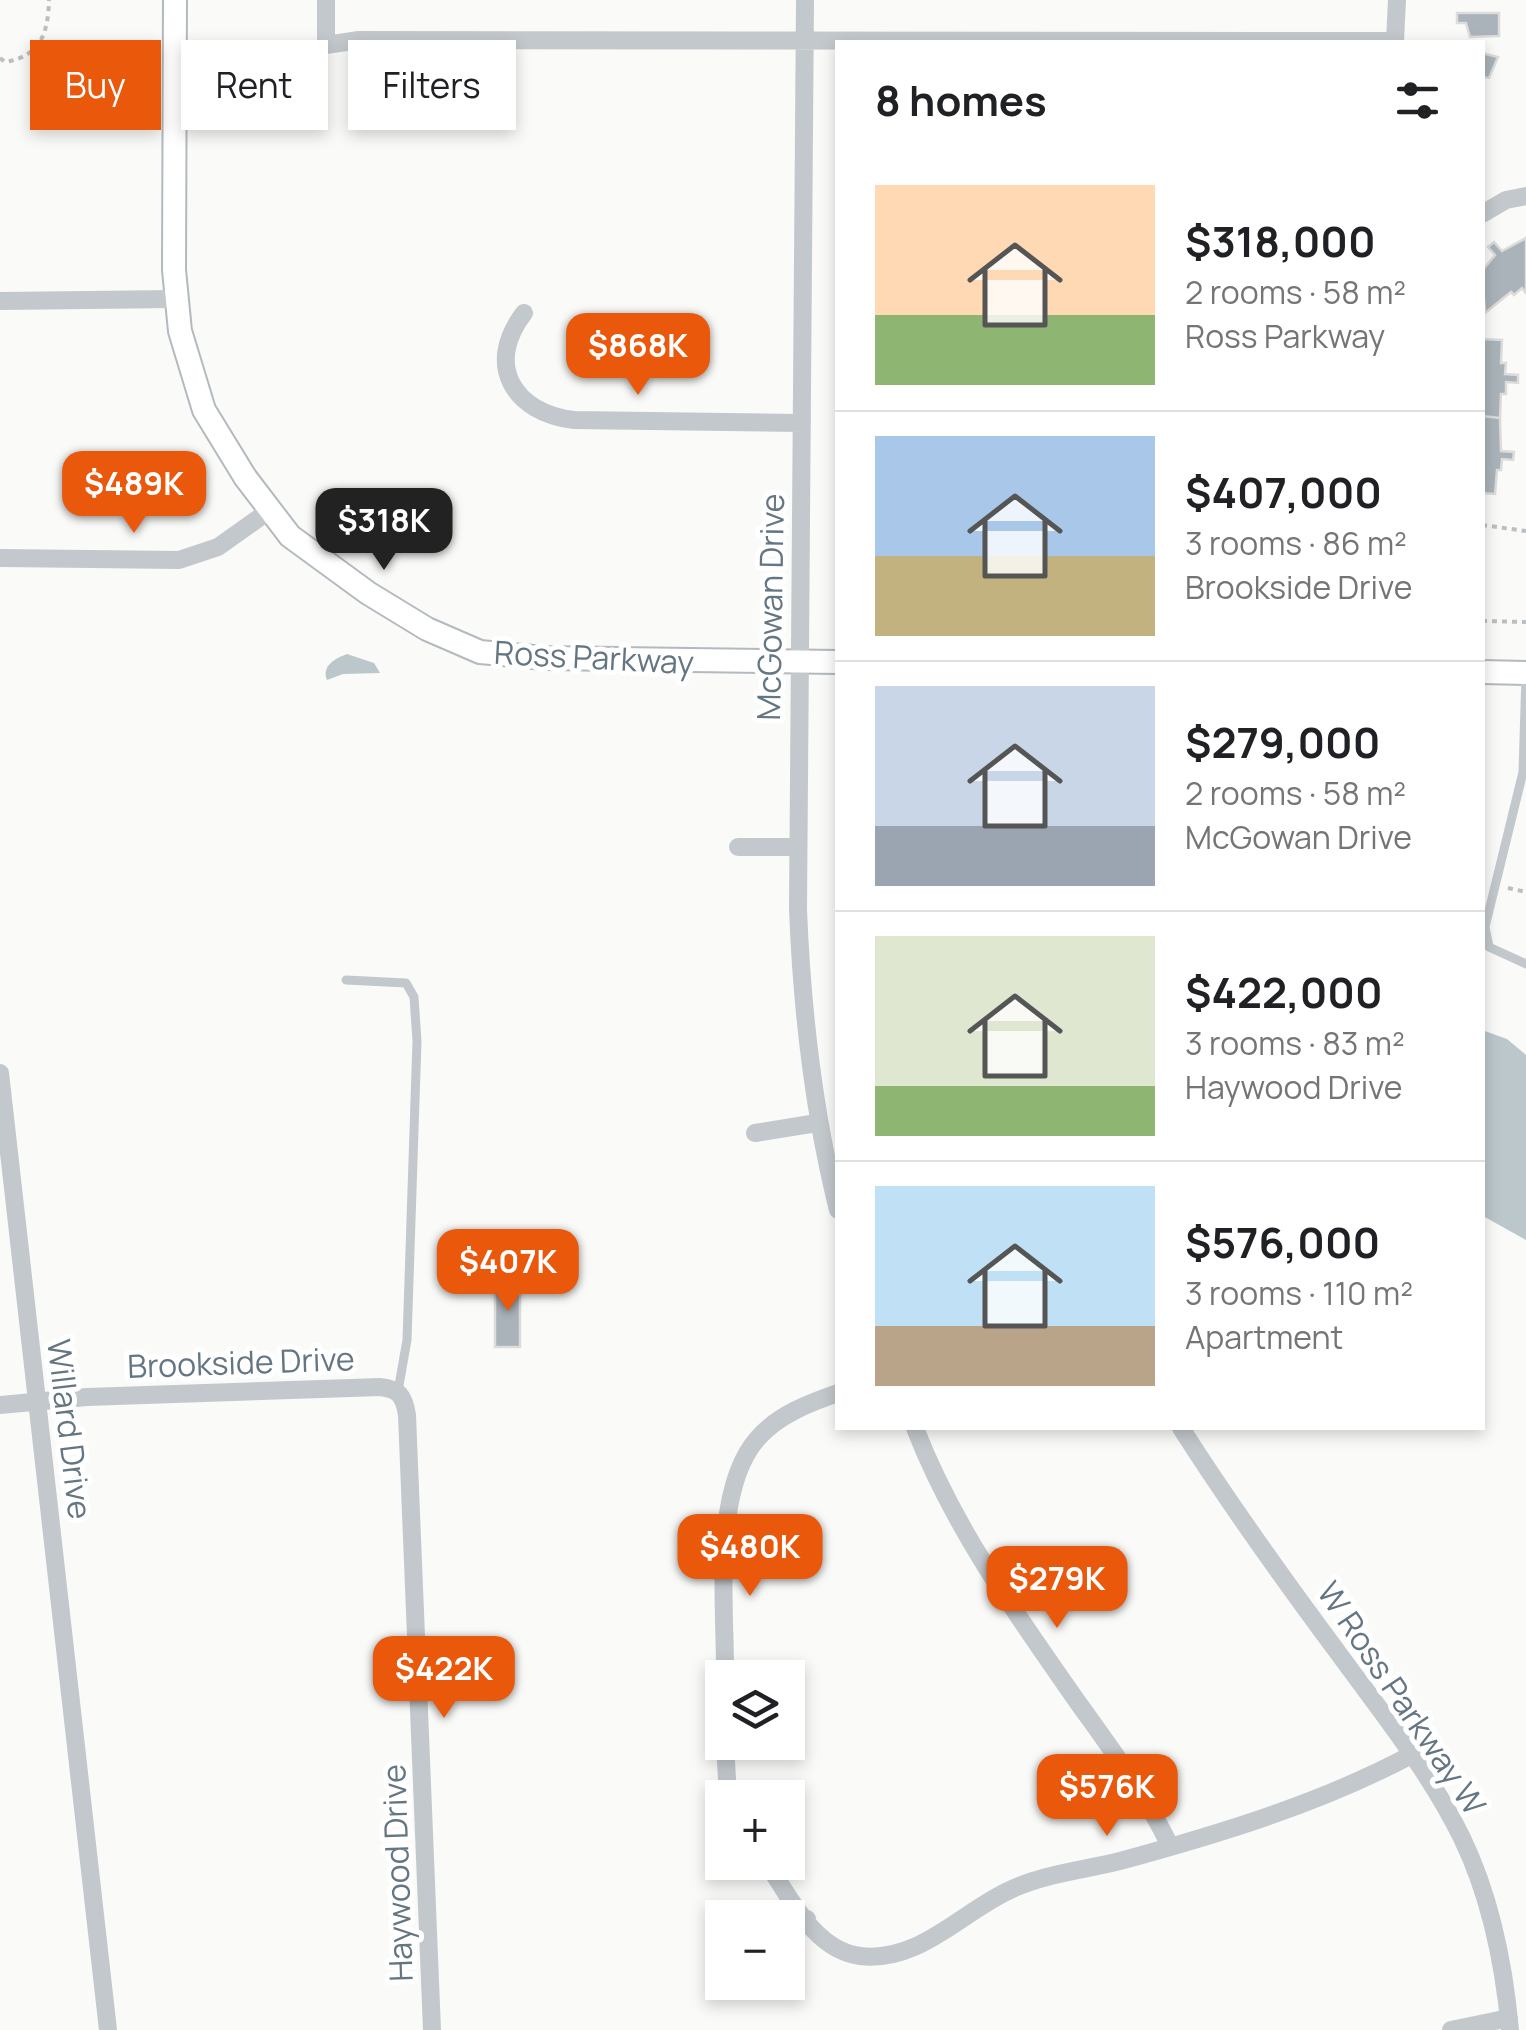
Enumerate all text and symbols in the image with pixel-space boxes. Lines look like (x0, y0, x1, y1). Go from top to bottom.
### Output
chip: Buy (30, 40, 161, 130)
chip: Rent (181, 40, 328, 130)
chip: Filters (348, 40, 516, 130)
text: 8 homes (875, 71, 1047, 129)
icon: filters (1390, 73, 1445, 128)
text: $318,000 (1185, 212, 1376, 270)
icon: home (955, 225, 1075, 345)
text: 2 rooms · 58 m² (1185, 270, 1406, 314)
pin: $868K (568, 313, 708, 398)
text: Ross Parkway (1185, 314, 1385, 358)
text: $868K (588, 323, 688, 367)
pin: $489K (64, 451, 204, 536)
text: $489K (84, 461, 184, 505)
text: $407,000 (1185, 463, 1382, 521)
icon: home (955, 476, 1075, 596)
pin: $318K (314, 488, 454, 573)
street label: McGowan Drive (746, 493, 794, 721)
text: $318K (337, 498, 431, 542)
text: 3 rooms · 86 m² (1185, 521, 1407, 565)
text: Brookside Drive (1185, 565, 1412, 609)
street label: Ross Parkway (493, 630, 695, 684)
text: $279,000 (1185, 713, 1380, 771)
icon: home (955, 726, 1075, 846)
text: 2 rooms · 58 m² (1185, 771, 1406, 815)
text: McGowan Drive (1185, 815, 1412, 859)
text: $422,000 (1185, 963, 1383, 1021)
icon: home (955, 976, 1075, 1096)
text: 3 rooms · 83 m² (1185, 1021, 1405, 1065)
text: Haywood Drive (1185, 1065, 1403, 1109)
text: $576,000 (1185, 1213, 1380, 1271)
icon: home (955, 1226, 1075, 1346)
pin: $407K (438, 1229, 578, 1314)
text: $407K (459, 1239, 557, 1283)
text: 3 rooms · 110 m² (1185, 1271, 1413, 1315)
text: Apartment (1185, 1315, 1343, 1359)
street label: Brookside Drive (127, 1336, 355, 1388)
street label: Willard Drive (37, 1337, 103, 1521)
pin: $480K (680, 1514, 820, 1599)
text: $480K (700, 1524, 800, 1568)
pin: $279K (987, 1546, 1127, 1631)
text: $279K (1009, 1556, 1105, 1600)
street label: W Ross Parkway W (1308, 1573, 1497, 1823)
pin: $422K (374, 1636, 514, 1721)
text: $422K (395, 1646, 493, 1690)
map controls (705, 1660, 805, 2000)
button: layers (705, 1660, 805, 1760)
pin: $576K (1037, 1754, 1177, 1839)
street label: Haywood Drive (371, 1764, 423, 1982)
text: $576K (1059, 1764, 1155, 1808)
button: + (705, 1780, 805, 1880)
button: − (705, 1900, 805, 2000)

